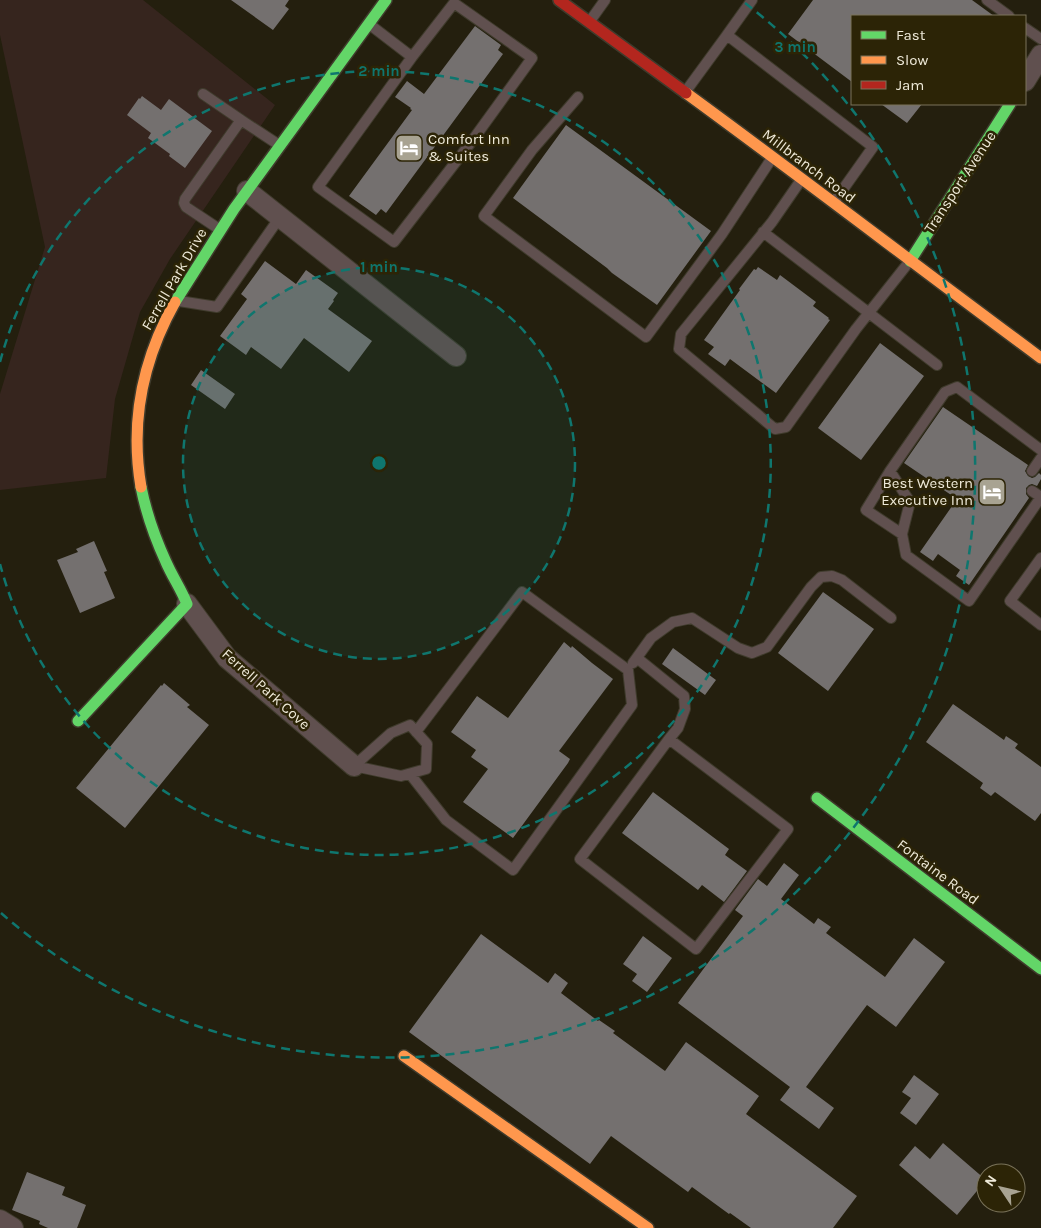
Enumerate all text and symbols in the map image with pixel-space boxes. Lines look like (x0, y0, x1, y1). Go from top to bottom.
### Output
legend (851, 15, 1026, 105)
text: Fast (896, 26, 926, 44)
text: 3 min (774, 38, 816, 56)
text: Slow (896, 51, 928, 69)
text: 2 min (358, 62, 400, 80)
text: Jam (896, 76, 924, 94)
street label: Millbranch Road (759, 125, 859, 207)
street label: Transport Avenue (920, 128, 1000, 236)
place label: Comfort Inn & Suites (428, 130, 510, 165)
hotel icon: Comfort Inn & Suites (394, 133, 424, 163)
street label: Ferrell Park Drive (138, 225, 210, 333)
text: 1 min (360, 258, 398, 276)
centre of rings (370, 454, 388, 472)
place label: Best Western Executive Inn (881, 474, 973, 509)
hotel icon: Best Western Executive Inn (977, 477, 1007, 507)
street label: Ferrell Park Cove (218, 645, 314, 733)
street label: Fontaine Road (893, 835, 983, 909)
north arrow (976, 1163, 1026, 1213)
text: N (981, 1172, 1001, 1190)

